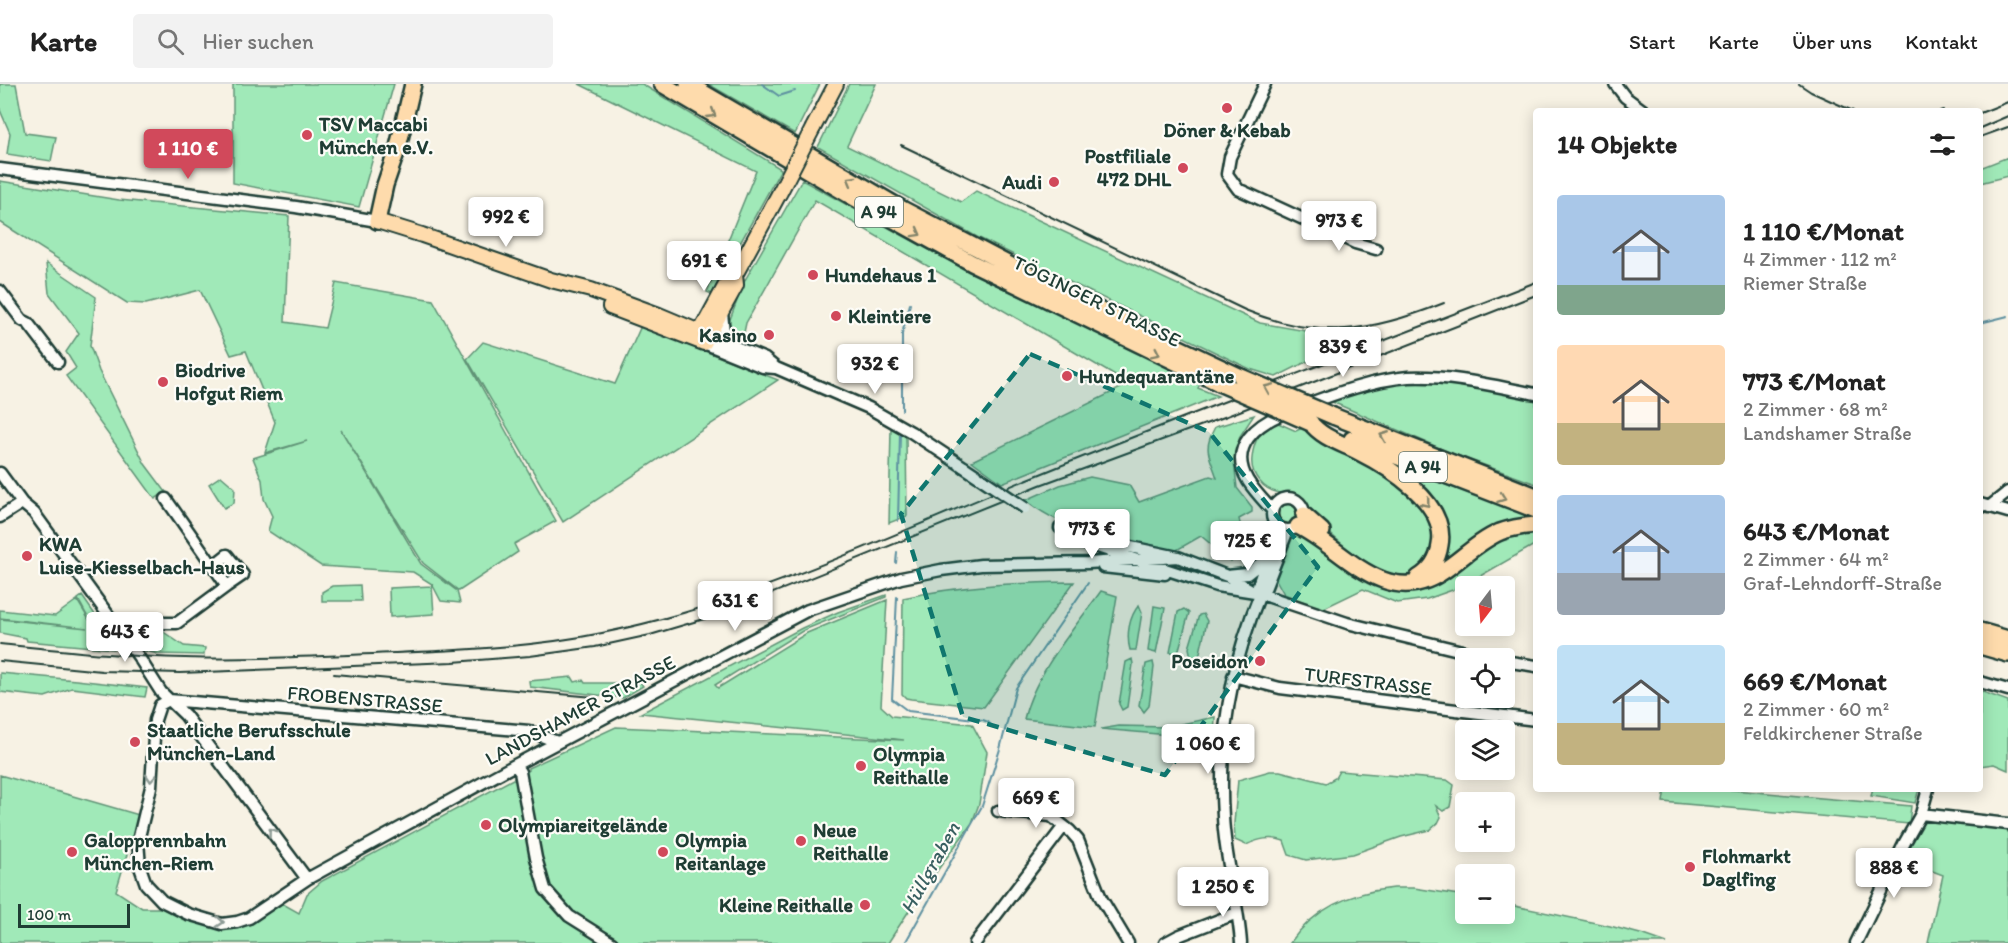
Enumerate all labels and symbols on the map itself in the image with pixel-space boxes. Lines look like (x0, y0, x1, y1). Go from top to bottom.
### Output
marker: Döner & Kebab (1220, 101, 1234, 115)
one-way arrow (706, 107, 716, 119)
place label: TSV Maccabi München e.V. (318, 112, 433, 159)
place label: Döner & Kebab (1163, 118, 1291, 142)
marker: TSV Maccabi München e.V. (300, 128, 314, 142)
pin: 1 110 € (133, 129, 243, 180)
place label: Postfiliale 472 DHL (1085, 144, 1172, 191)
marker: Postfiliale 472 DHL (1176, 161, 1190, 175)
place label: Audi (1001, 170, 1042, 194)
marker: Audi (1047, 175, 1061, 189)
one-way arrow (847, 176, 858, 187)
pin: 992 € (464, 197, 548, 248)
road number: A 94 (855, 197, 903, 227)
pin: 973 € (1297, 201, 1381, 252)
one-way arrow (911, 226, 922, 237)
pin: 691 € (662, 241, 746, 292)
street label: TÖGINGER STRASSE (1009, 250, 1185, 352)
place label: Hundehaus 1 (825, 263, 937, 287)
marker: Hundehaus 1 (806, 268, 820, 282)
place label: Kleintiere (848, 304, 932, 328)
marker: Kleintiere (829, 309, 843, 323)
place label: Kasino (699, 323, 757, 347)
pin: 839 € (1301, 327, 1385, 378)
marker: Kasino (762, 328, 776, 342)
pin: 932 € (833, 344, 917, 395)
one-way arrow (1149, 346, 1160, 358)
place label: Biodrive Hofgut Riem (175, 358, 283, 406)
place label: Hundequarantäne (1079, 364, 1235, 389)
marker: Hundequarantäne (1060, 369, 1074, 383)
marker: Biodrive Hofgut Riem (156, 375, 170, 389)
one-way arrow (1263, 383, 1274, 395)
one-way arrow (1379, 431, 1389, 444)
road number: A 94 (1399, 452, 1447, 482)
one-way arrow (1496, 490, 1507, 503)
one-way arrow (1419, 496, 1430, 507)
pin: 773 € (1050, 509, 1134, 560)
pin: 725 € (1206, 521, 1290, 572)
place label: KWA Luise-Kiesselbach-Haus (39, 532, 245, 579)
marker: KWA Luise-Kiesselbach-Haus (20, 549, 34, 563)
north arrow (1455, 576, 1515, 636)
pin: 631 € (693, 581, 777, 632)
pin: 643 € (83, 612, 167, 663)
place label: Poseidon (1171, 649, 1249, 673)
street label: LANDSHAMER STRASSE (481, 650, 679, 770)
marker: Poseidon (1253, 654, 1267, 668)
street label: TURFSTRASSE (1303, 661, 1433, 701)
street label: FROBENSTRASSE (286, 680, 444, 718)
place label: Staatliche Berufsschule München-Land (147, 718, 351, 765)
pin: 1 060 € (1153, 724, 1263, 775)
marker: Staatliche Berufsschule München-Land (128, 735, 142, 749)
place label: Olympia Reithalle (873, 742, 949, 789)
marker: Olympia Reithalle (854, 759, 868, 773)
one-way arrow (145, 773, 158, 783)
pin: 669 € (994, 778, 1078, 829)
place label: Olympiareitgelände (498, 813, 668, 838)
water label: Hüllgraben (894, 817, 965, 918)
marker: Olympiareitgelände (479, 818, 493, 832)
place label: Neue Reithalle (813, 818, 889, 865)
one-way arrow (268, 827, 279, 838)
place label: Galopprennbahn München-Riem (84, 828, 227, 875)
place label: Olympia Reitanlage (675, 828, 767, 876)
marker: Neue Reithalle (794, 834, 808, 848)
place label: Flohmarkt Daglfing (1702, 844, 1791, 892)
marker: Galopprennbahn München-Riem (65, 845, 79, 859)
marker: Olympia Reitanlage (656, 845, 670, 859)
pin: 888 € (1852, 848, 1936, 899)
marker: Flohmarkt Daglfing (1683, 860, 1697, 874)
pin: 1 250 € (1168, 867, 1278, 918)
place label: Kleine Reithalle (719, 893, 853, 917)
marker: Kleine Reithalle (858, 898, 872, 912)
scale bar (18, 901, 130, 928)
one-way arrow (216, 916, 225, 929)

